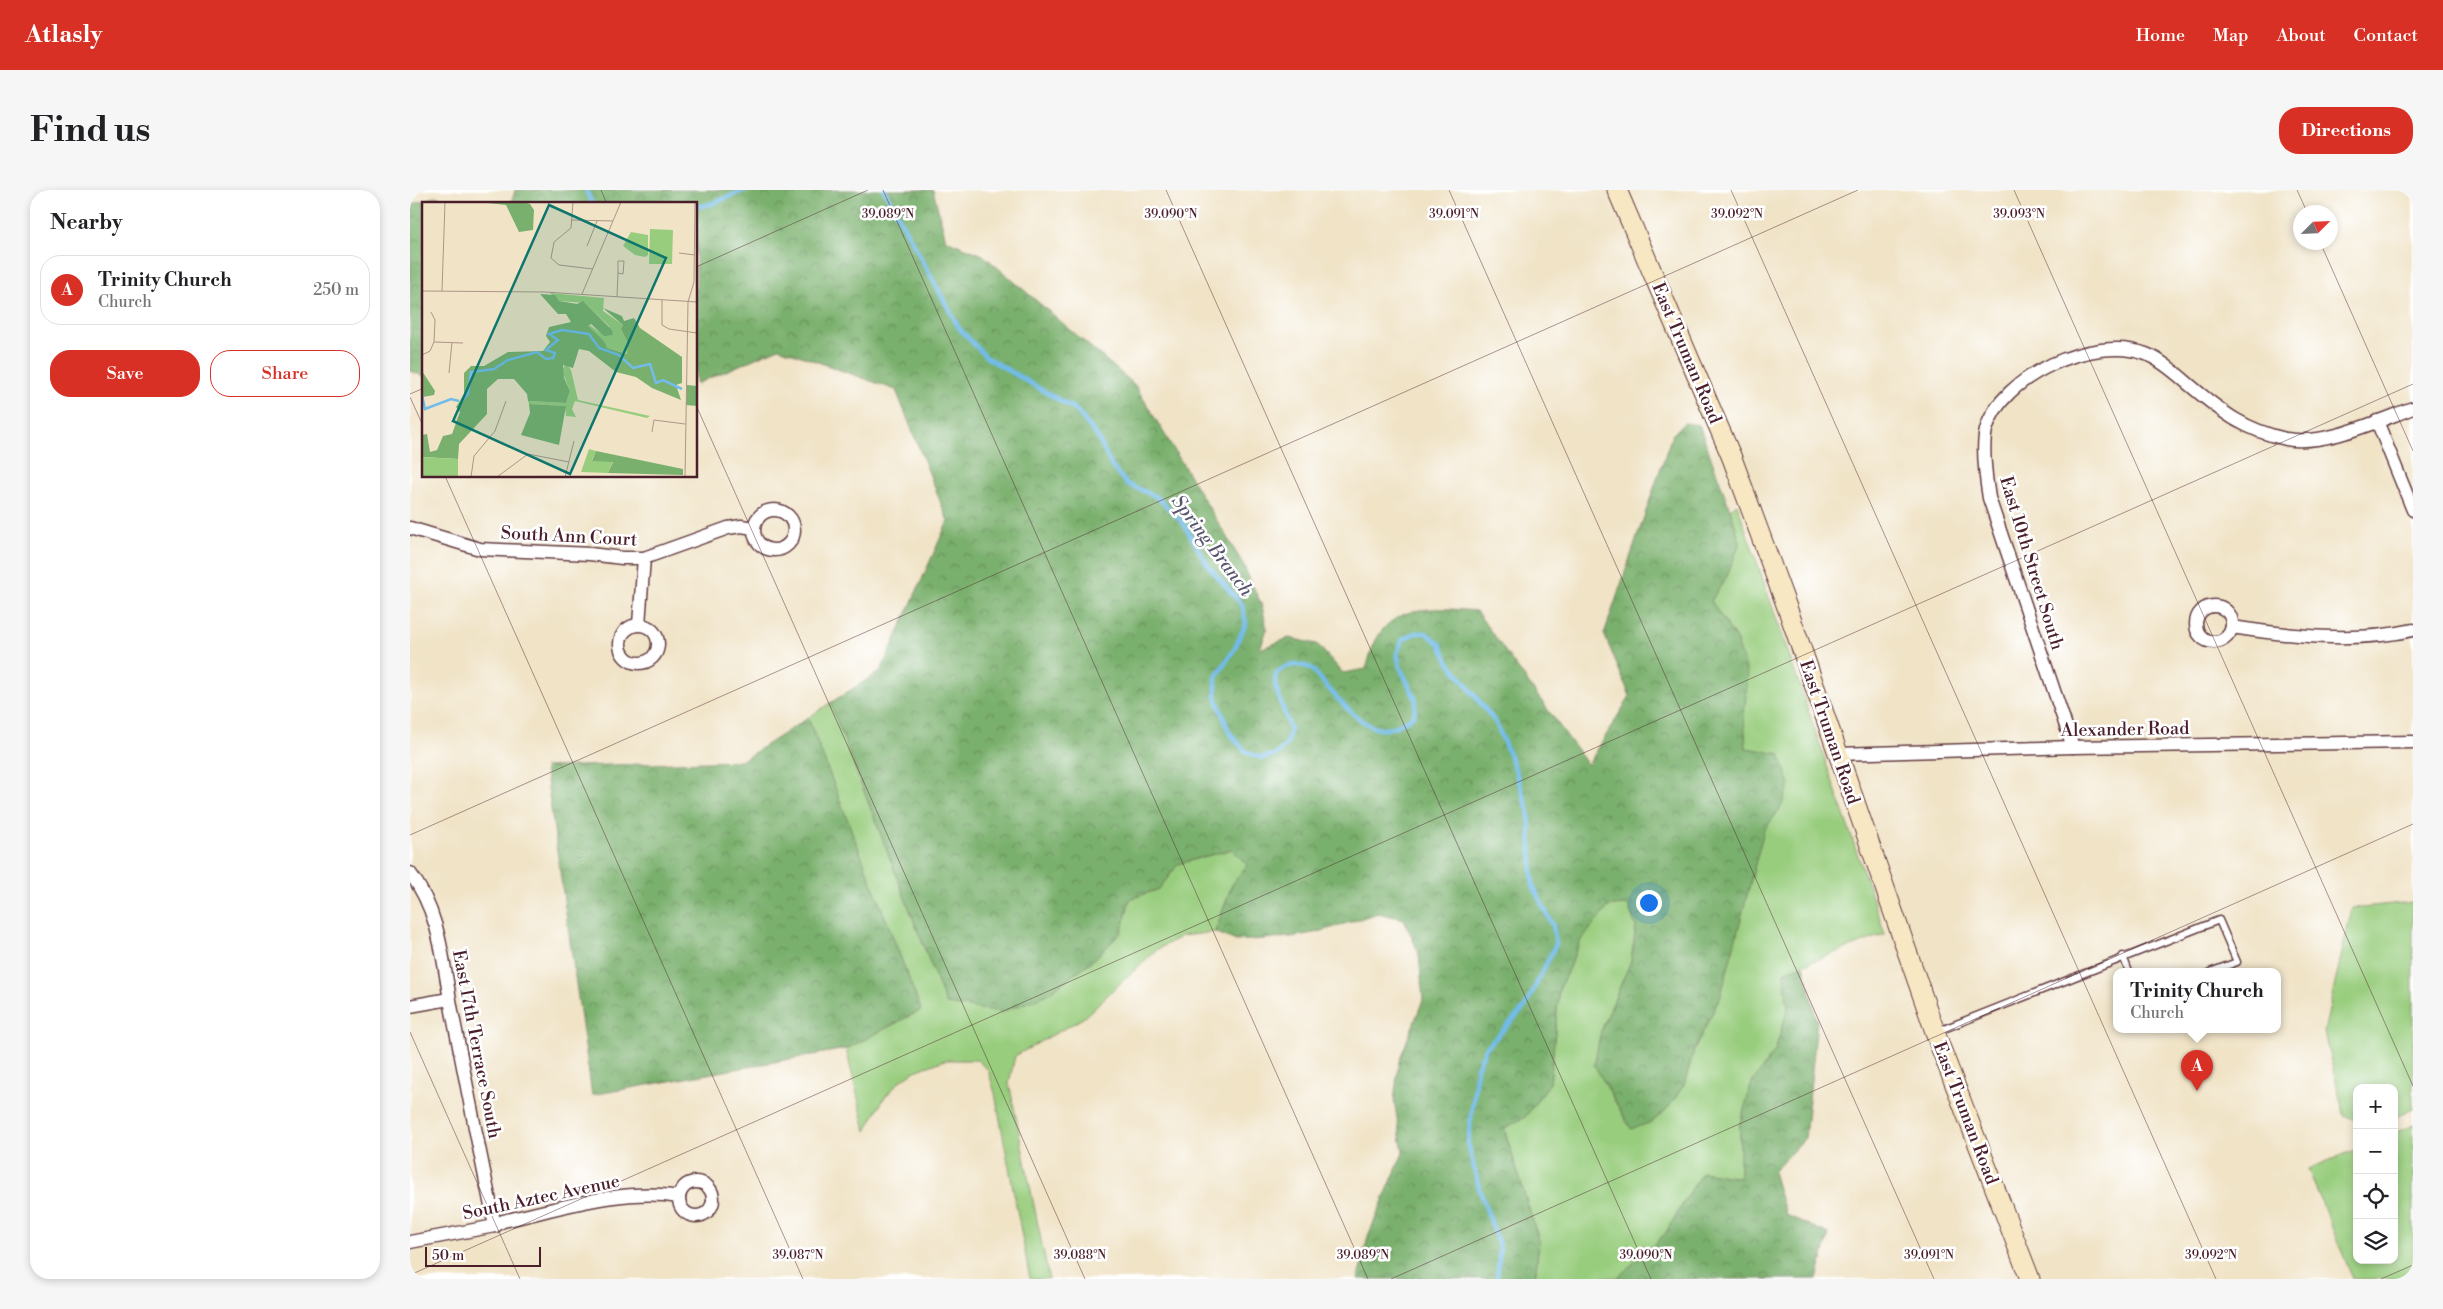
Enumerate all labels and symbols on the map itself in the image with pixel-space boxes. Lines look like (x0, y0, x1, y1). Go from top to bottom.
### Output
inset map (422, 202, 698, 478)
north arrow (2293, 205, 2338, 250)
text: 39.089°N (862, 207, 914, 222)
text: 39.090°N (1144, 207, 1198, 222)
text: 39.091°N (1429, 207, 1479, 222)
text: 39.092°N (1711, 207, 1763, 222)
text: 39.093°N (1993, 207, 2045, 222)
street label: East Truman Road (1646, 279, 1727, 428)
street label: East 10th Street South (1994, 474, 2069, 653)
water label: Spring Branch (1166, 490, 1259, 602)
street label: South Ann Court (500, 521, 638, 552)
street label: East Truman Road (1794, 657, 1865, 808)
street label: Alexander Road (2060, 717, 2190, 742)
your location (1636, 890, 1662, 916)
street label: East 17th Terrace South (447, 948, 506, 1141)
street label: East Truman Road (1928, 1038, 2004, 1189)
pin: A (2181, 1050, 2213, 1091)
street label: South Aztec Avenue (460, 1170, 622, 1225)
scale bar (425, 1244, 541, 1267)
text: 39.087°N (772, 1248, 824, 1263)
text: 39.088°N (1054, 1248, 1106, 1263)
text: 39.089°N (1337, 1248, 1389, 1263)
text: 39.090°N (1619, 1248, 1673, 1263)
text: 39.091°N (1904, 1248, 1954, 1263)
text: 39.092°N (2185, 1248, 2237, 1263)

